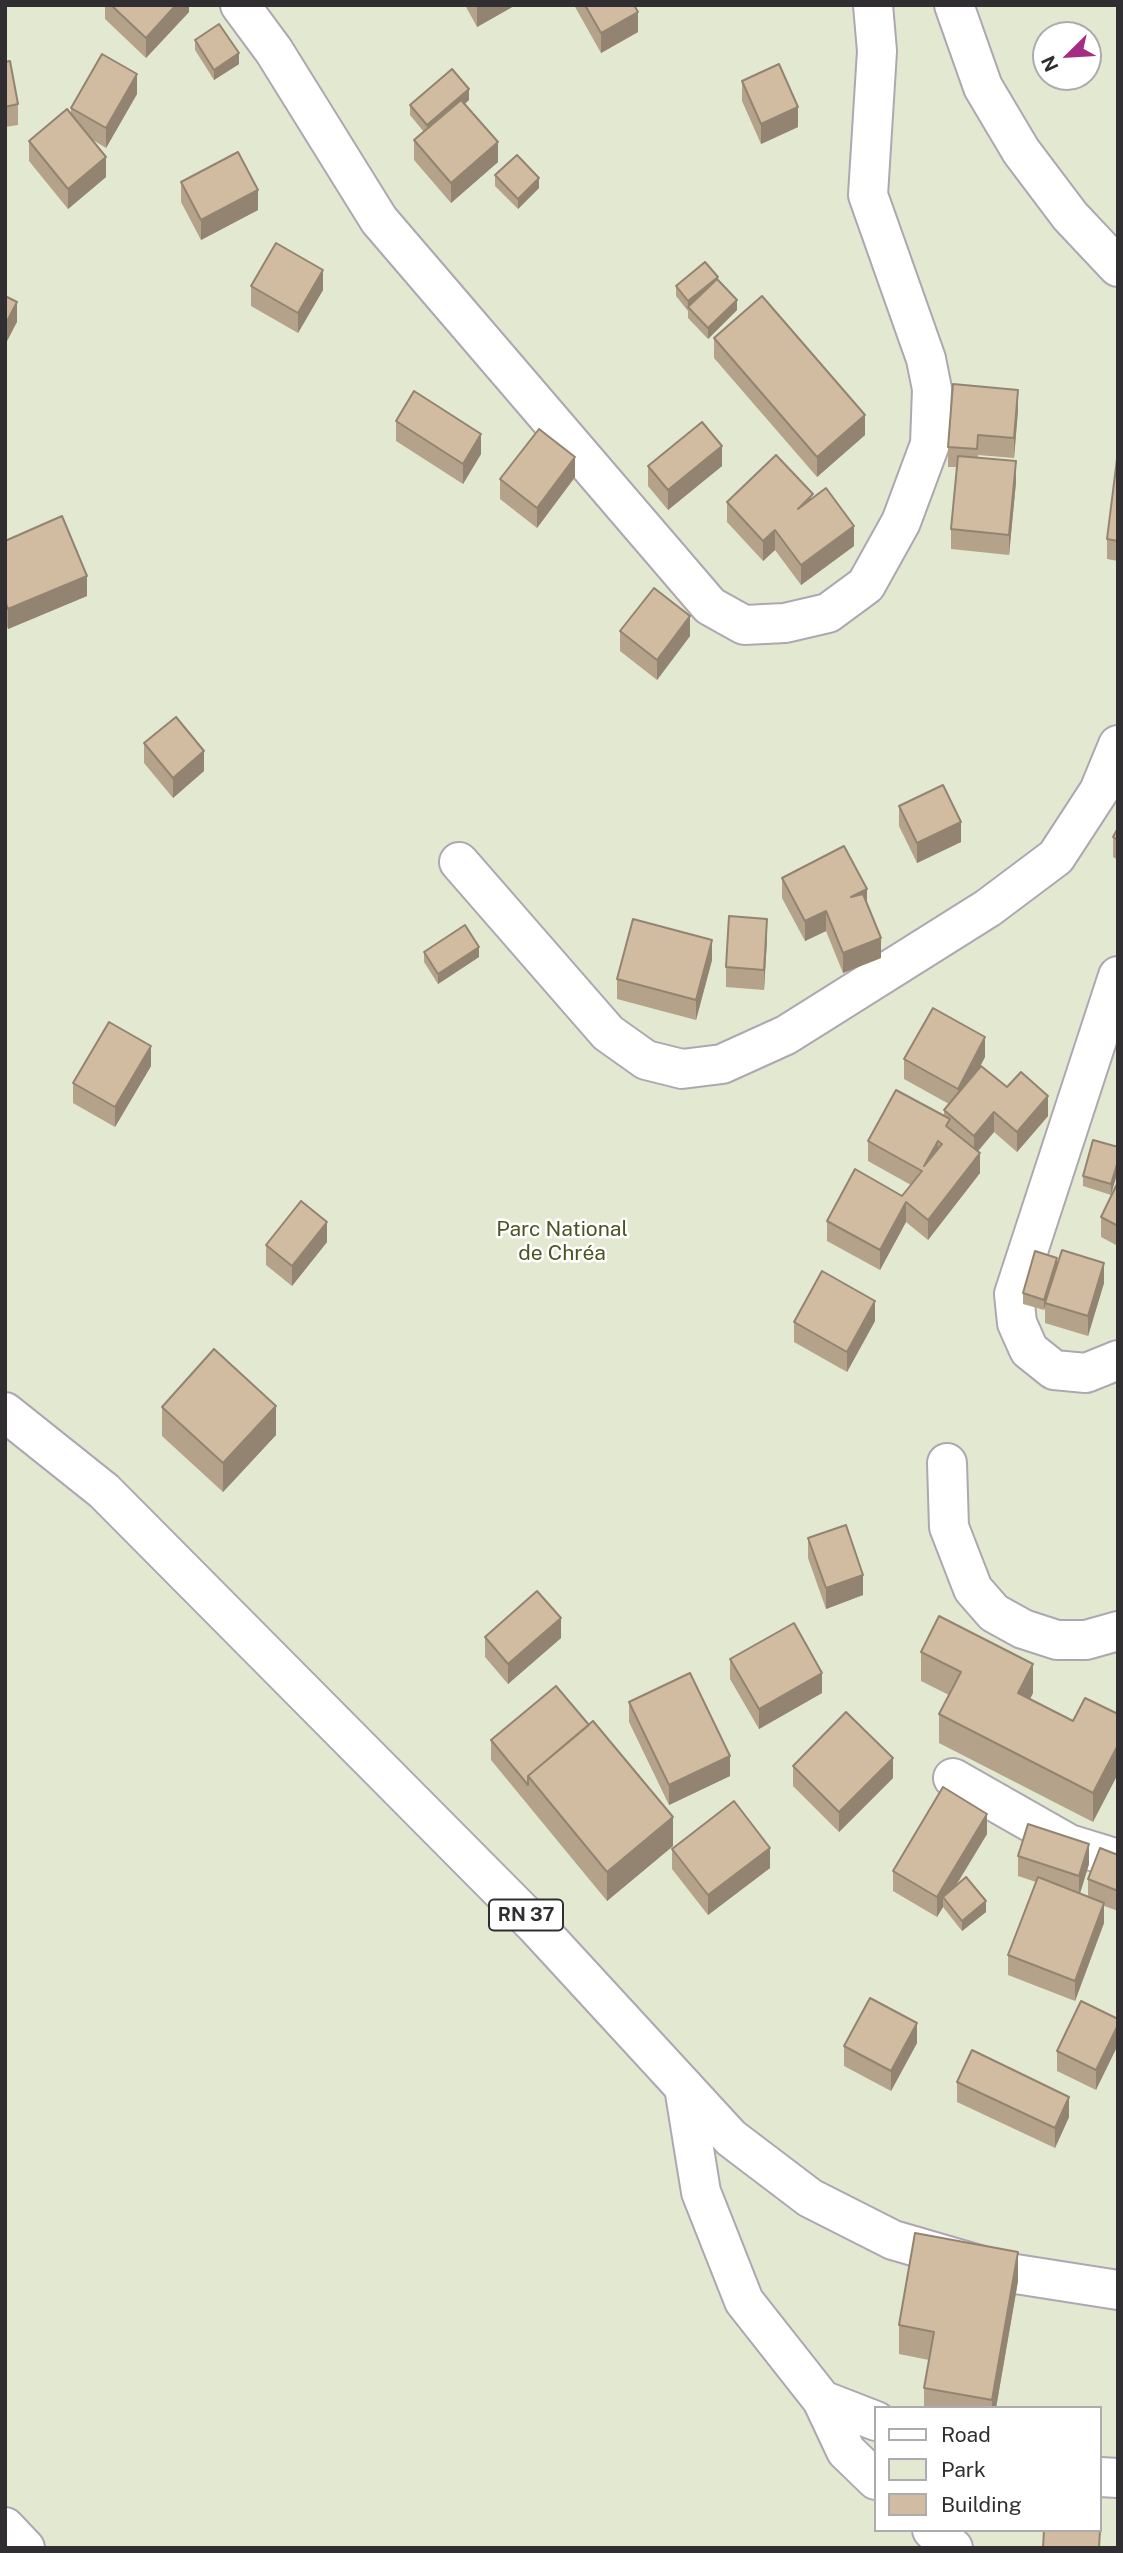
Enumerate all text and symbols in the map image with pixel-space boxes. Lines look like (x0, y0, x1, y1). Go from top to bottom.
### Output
north arrow (1032, 21, 1102, 91)
text: N (1037, 52, 1063, 75)
park label: Parc National de Chréa (496, 1217, 628, 1267)
road number: RN 37 (489, 1899, 563, 1930)
legend (874, 2406, 1102, 2532)
text: Road (941, 2422, 991, 2447)
text: Park (941, 2457, 986, 2482)
text: Building (941, 2492, 1022, 2517)

